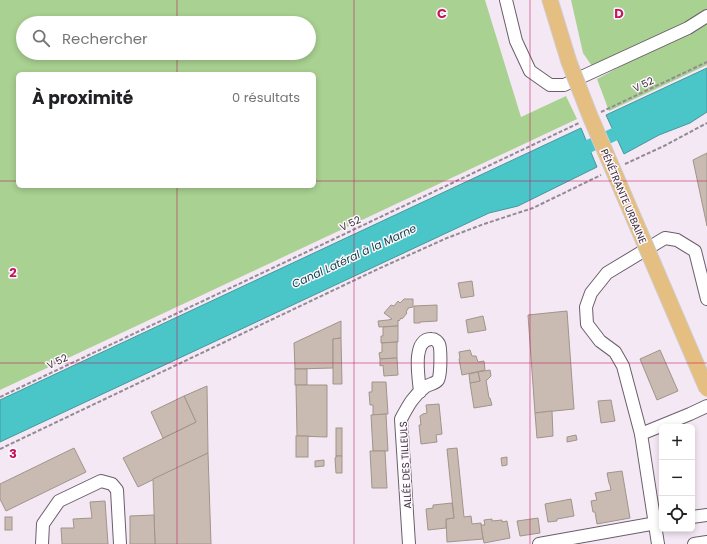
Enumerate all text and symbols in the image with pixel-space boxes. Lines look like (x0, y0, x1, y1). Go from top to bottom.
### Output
text: C (437, 4, 447, 23)
text: D (614, 4, 624, 23)
search box (16, 16, 316, 60)
icon: search (30, 27, 52, 49)
text: Rechercher (62, 28, 148, 49)
street label: V 52 (630, 73, 656, 96)
text: À proximité (32, 86, 133, 110)
text: 0 résultats (232, 88, 300, 107)
street label: PÉNÉTRANTE URBAINE (597, 146, 650, 246)
street label: V 52 (337, 212, 363, 235)
water label: Canal Latéral à la Marne (289, 220, 419, 292)
text: 2 (9, 263, 17, 282)
street label: V 52 (44, 350, 70, 373)
street label: ALLÉE DES TILLEULS (396, 421, 415, 509)
map controls (659, 424, 695, 532)
button: + (659, 424, 695, 460)
text: 3 (9, 444, 17, 463)
button: − (659, 460, 695, 496)
button: locate (659, 496, 695, 532)

